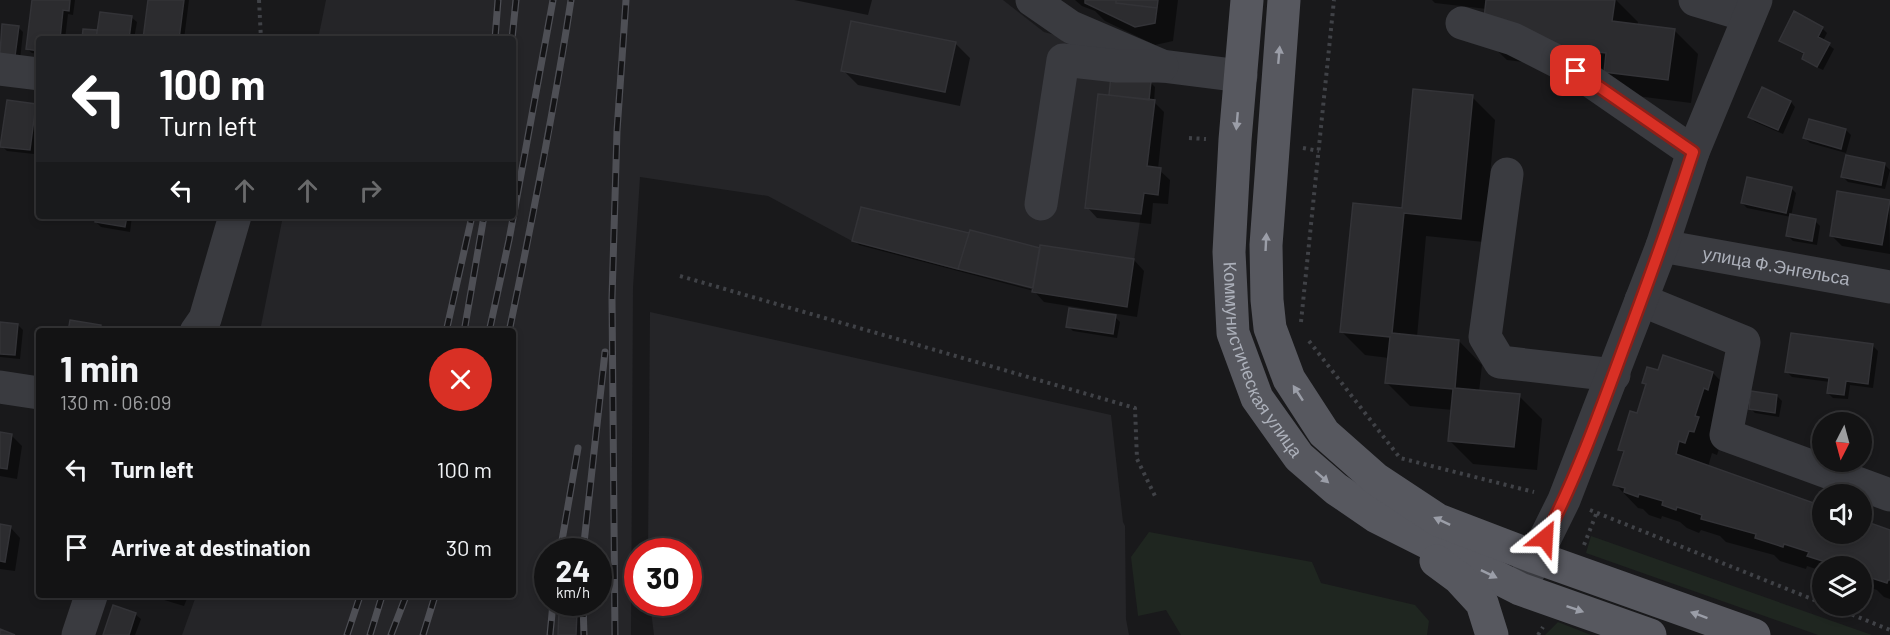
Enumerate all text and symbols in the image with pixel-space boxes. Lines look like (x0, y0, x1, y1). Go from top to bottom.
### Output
one-way arrow (1274, 45, 1284, 64)
pin (1550, 45, 1601, 96)
icon: arrive (1559, 54, 1592, 87)
text: 100 m (159, 58, 265, 108)
icon: left (60, 60, 138, 138)
text: Turn left (159, 109, 257, 141)
one-way arrow (1232, 112, 1242, 131)
icon: left (165, 174, 198, 207)
icon: ahead (228, 174, 261, 207)
icon: ahead (291, 174, 324, 207)
icon: right (354, 174, 387, 207)
one-way arrow (1262, 232, 1271, 251)
street label: улица Ф.Энгельса (1701, 242, 1853, 290)
street label: Коммунистическая улица (1219, 261, 1308, 462)
text: 1 min (60, 346, 139, 389)
button: close (429, 348, 492, 411)
one-way arrow (1293, 385, 1304, 401)
text: 130 m · 06:09 (60, 390, 171, 414)
north arrow (1812, 412, 1872, 472)
map controls (1812, 412, 1872, 616)
icon: left (60, 453, 93, 486)
text: Turn left (111, 456, 194, 482)
text: 100 m (437, 456, 492, 482)
one-way arrow (1314, 470, 1330, 483)
button: sound (1812, 484, 1872, 544)
position arrow (1513, 506, 1577, 570)
one-way arrow (1433, 516, 1450, 525)
icon: arrive (60, 531, 93, 564)
text: Arrive at destination (111, 534, 310, 560)
text: 30 m (446, 534, 492, 560)
speed limit sign: 30 (624, 538, 702, 616)
text: 24 (556, 552, 590, 588)
button: layers (1812, 556, 1872, 616)
one-way arrow (1481, 570, 1498, 579)
text: km/h (556, 583, 590, 601)
one-way arrow (1566, 604, 1584, 614)
one-way arrow (1690, 610, 1708, 620)

